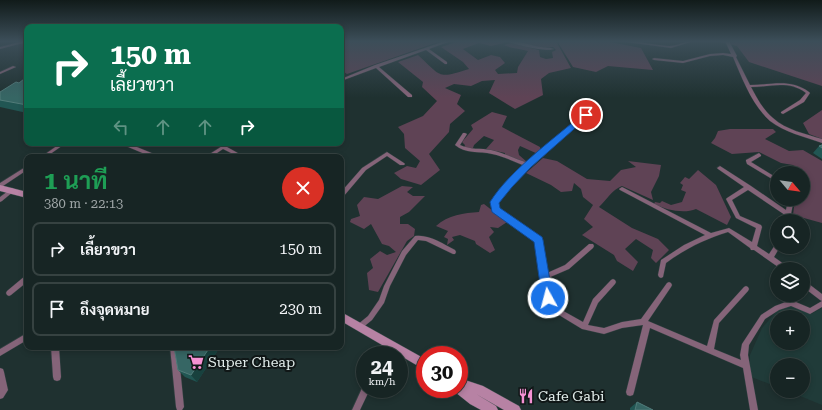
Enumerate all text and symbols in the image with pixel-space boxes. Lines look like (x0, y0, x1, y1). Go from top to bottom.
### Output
text: 150 m (110, 38, 191, 71)
icon: right (44, 40, 96, 92)
text: เลี้ยวขวา (110, 74, 174, 95)
pin (569, 98, 603, 132)
icon: arrive (575, 104, 597, 126)
icon: left (110, 116, 132, 138)
icon: ahead (152, 116, 174, 138)
icon: ahead (194, 116, 216, 138)
icon: right (236, 116, 258, 138)
north arrow (770, 166, 810, 206)
map controls (770, 166, 810, 398)
text: 1 นาที (44, 167, 108, 195)
button: close (282, 167, 324, 209)
text: 380 m · 22:13 (44, 196, 123, 211)
button: search (770, 214, 810, 254)
icon: right (46, 238, 68, 260)
text: 150 m (279, 240, 322, 258)
text: เลี้ยวขวา (80, 241, 136, 259)
button: layers (770, 262, 810, 302)
position arrow (527, 277, 569, 319)
icon: arrive (46, 298, 68, 320)
text: 230 m (279, 300, 322, 318)
text: ถึงจุดหมาย (80, 301, 150, 319)
button: + (770, 310, 810, 350)
speed limit sign: 30 (416, 346, 468, 398)
supermarket icon: Super Cheap (187, 353, 205, 371)
place label: Super Cheap (208, 354, 295, 370)
text: 24 (371, 355, 393, 379)
button: − (770, 358, 810, 398)
text: km/h (369, 376, 395, 387)
restaurant icon: Cafe Gabi (517, 387, 535, 405)
place label: Cafe Gabi (538, 388, 605, 404)

